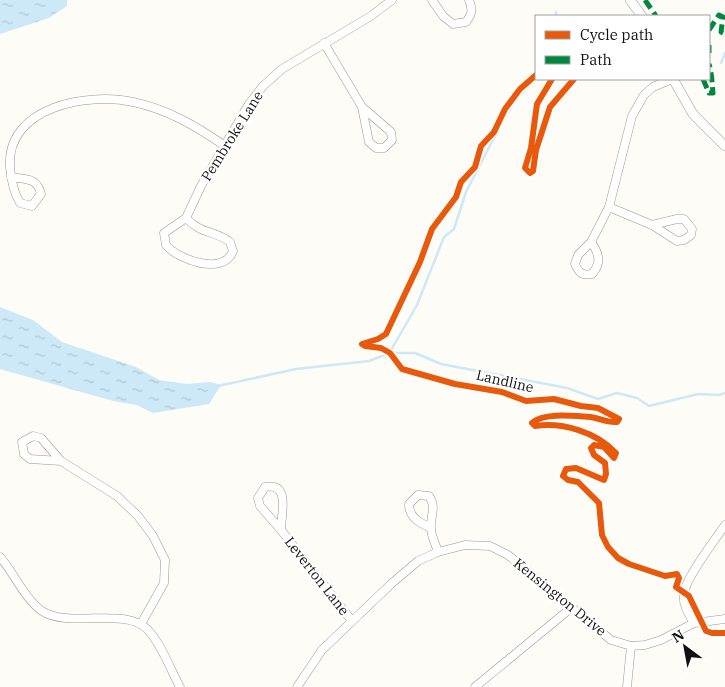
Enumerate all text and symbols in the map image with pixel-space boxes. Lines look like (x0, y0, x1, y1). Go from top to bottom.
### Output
legend (535, 15, 710, 80)
text: Cycle path (580, 25, 653, 44)
text: Path (580, 50, 612, 69)
street label: Pembroke Lane (197, 88, 267, 184)
street label: Landline (474, 366, 536, 396)
street label: Leverton Lane (281, 533, 353, 619)
street label: Kensington Drive (510, 554, 610, 640)
north arrow (660, 622, 710, 672)
text: N (669, 625, 688, 647)

